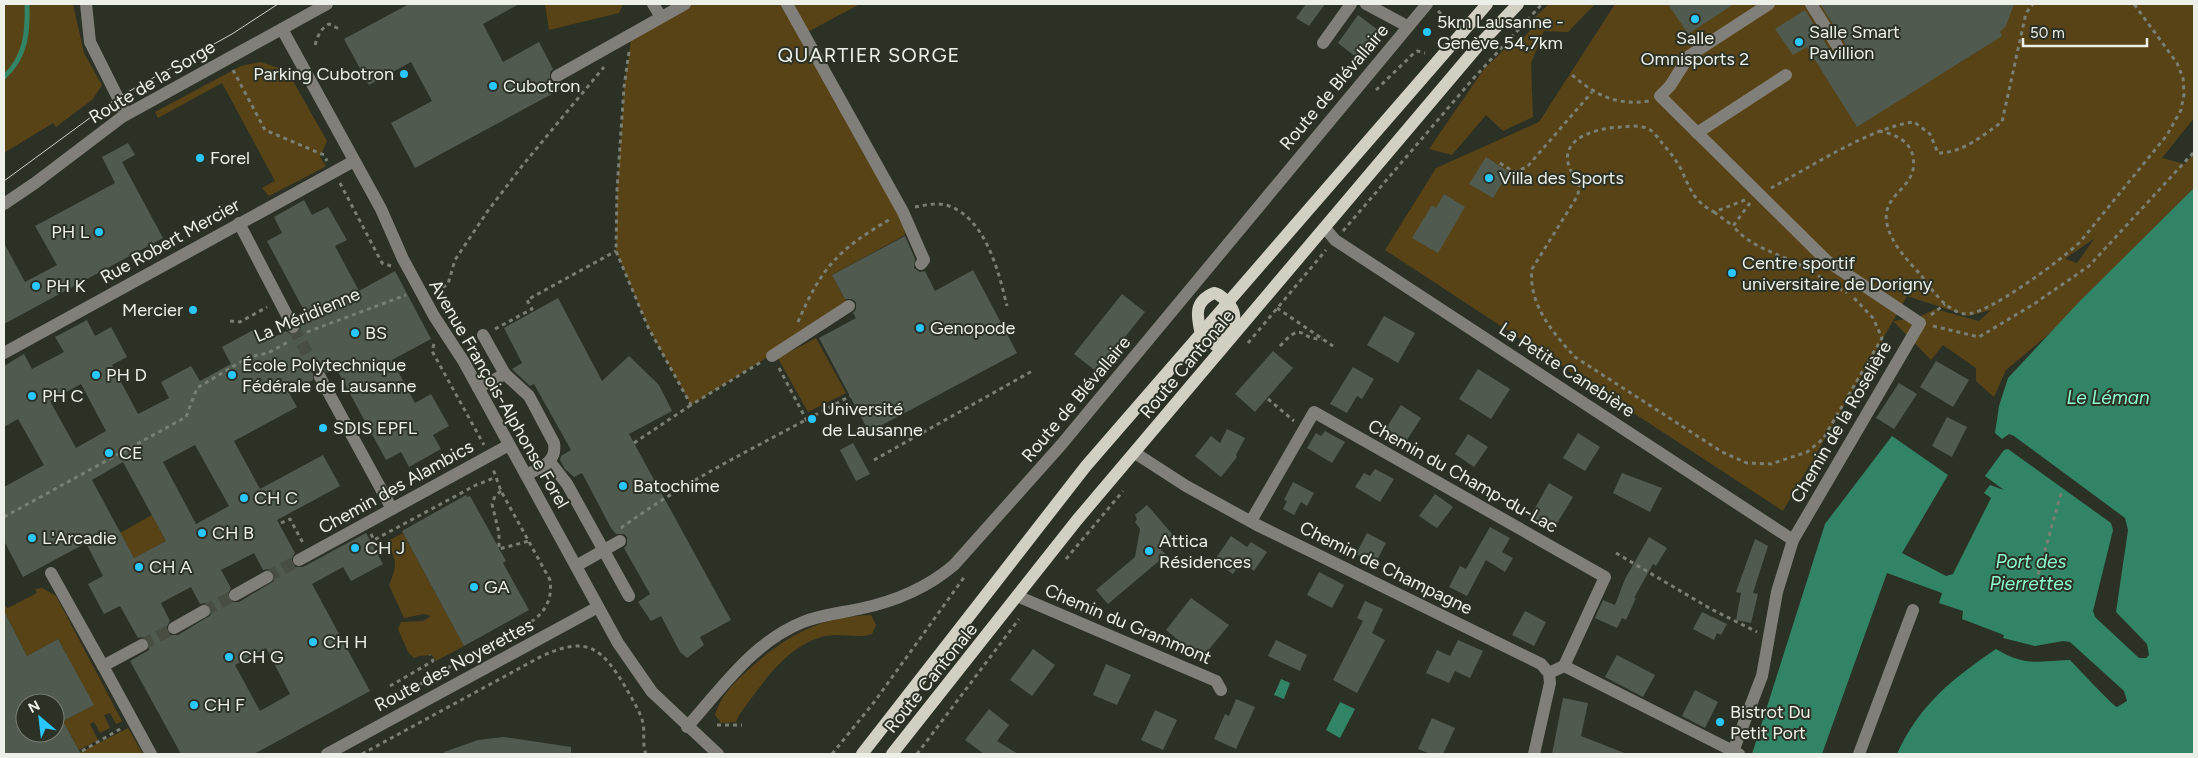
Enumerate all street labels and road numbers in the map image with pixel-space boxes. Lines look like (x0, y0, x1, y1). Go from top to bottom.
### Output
street label: Route de Blévallaire (1275, 19, 1393, 154)
street label: Route de la Sorge (85, 36, 219, 128)
street label: Rue Robert Mercier (96, 194, 244, 288)
street label: Avenue François-Alphonse Forel (424, 276, 574, 512)
street label: La Méridienne (251, 283, 363, 347)
street label: Route Cantonale (1135, 305, 1239, 423)
street label: La Petite Canebière (1495, 318, 1639, 422)
street label: Route de Blévallaire (1017, 331, 1135, 466)
street label: Chemin de la Roselière (1786, 337, 1896, 507)
street label: Chemin du Champ-du-Lac (1364, 415, 1562, 538)
street label: Chemin des Alambics (315, 435, 477, 539)
street label: Chemin de Champagne (1296, 517, 1476, 619)
street label: Chemin du Grammont (1041, 579, 1215, 669)
street label: Route des Noyerettes (371, 614, 537, 716)
street label: Route Cantonale (880, 618, 982, 737)

